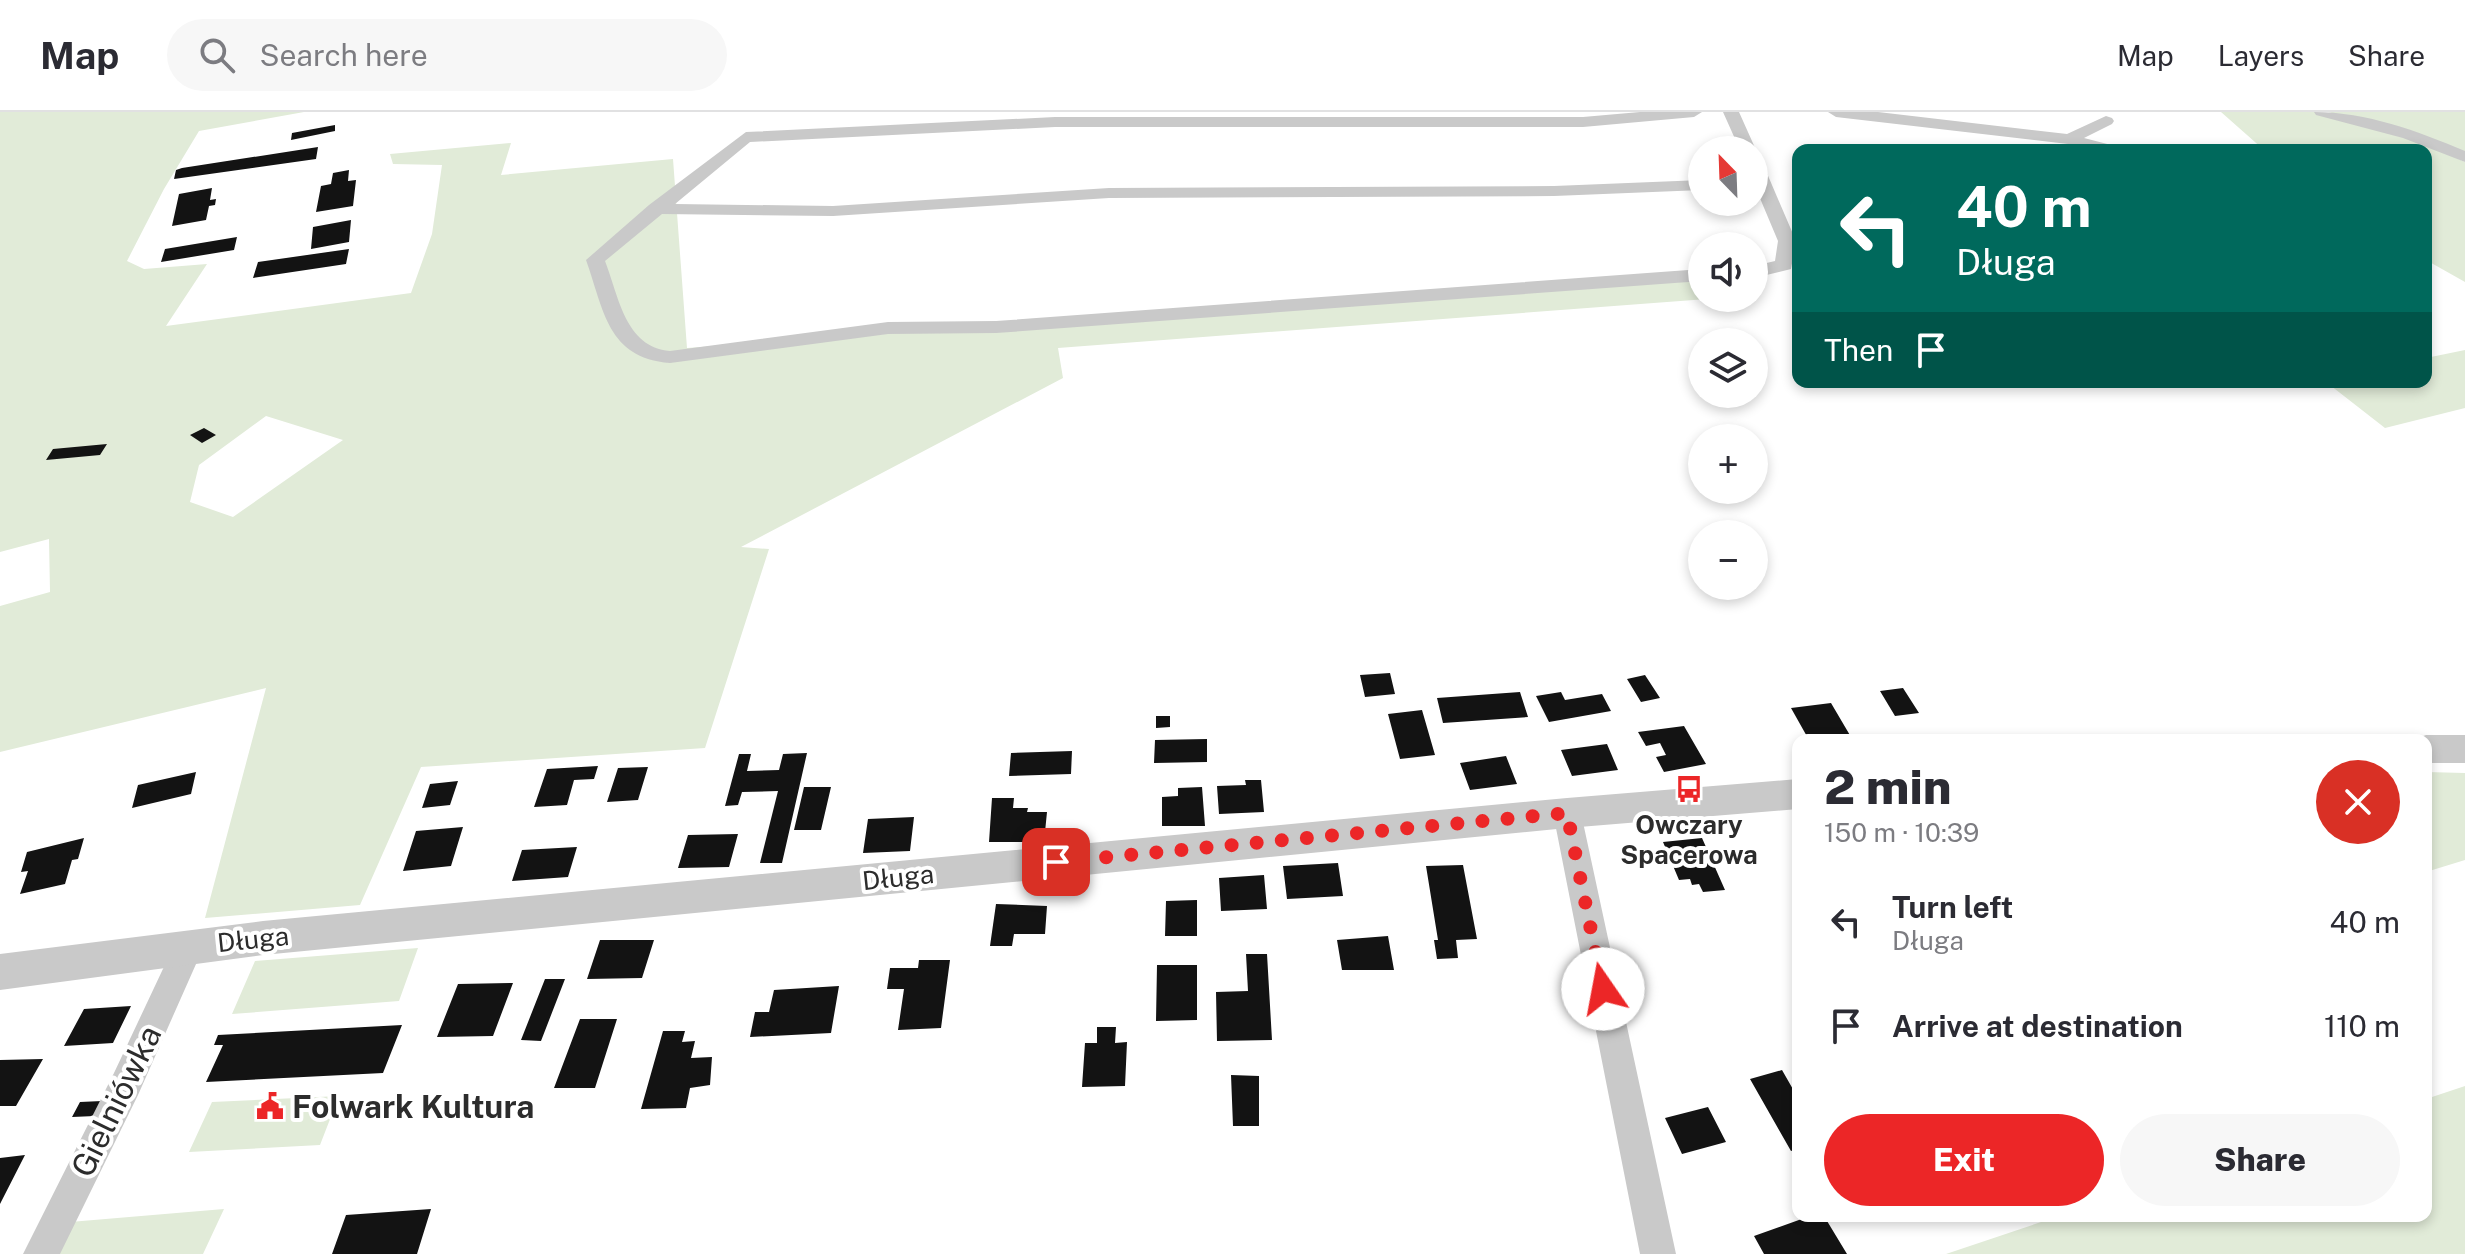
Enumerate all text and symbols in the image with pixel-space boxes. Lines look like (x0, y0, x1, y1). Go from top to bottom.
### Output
search box (167, 19, 727, 91)
text: Map (40, 33, 119, 78)
icon: search (195, 33, 239, 77)
text: Search here (259, 37, 428, 73)
text: Map (2117, 39, 2174, 72)
text: Layers (2218, 39, 2304, 72)
text: Share (2348, 39, 2425, 72)
north arrow (1688, 136, 1768, 216)
map controls (1688, 136, 1768, 600)
text: 40 m (1956, 174, 2092, 240)
icon: left (1824, 176, 1928, 280)
button: sound (1688, 232, 1768, 312)
text: Długa (1956, 241, 2056, 283)
button: layers (1688, 328, 1768, 408)
icon: arrive (1909, 328, 1953, 372)
text: Then (1824, 332, 1893, 368)
button: + (1688, 424, 1768, 504)
button: − (1688, 520, 1768, 600)
text: 2 min (1824, 758, 1952, 815)
button: close (2316, 760, 2400, 844)
bus stop icon: Owczary Spacerowa (1674, 774, 1704, 804)
place label: Owczary Spacerowa (1620, 809, 1758, 870)
text: 150 m · 10:39 (1824, 817, 1979, 848)
pin (1022, 828, 1090, 896)
icon: arrive (1034, 840, 1078, 884)
street label: Długa (861, 858, 935, 896)
text: Turn left (1892, 889, 2013, 925)
icon: left (1824, 900, 1868, 944)
text: 40 m (2330, 904, 2400, 940)
street label: Długa (216, 920, 290, 958)
text: Długa (1892, 925, 1964, 956)
position arrow (1561, 947, 1645, 1031)
icon: arrive (1824, 1004, 1868, 1048)
text: Arrive at destination (1892, 1008, 2183, 1044)
text: 110 m (2324, 1008, 2400, 1044)
street label: Gielniówka (64, 1019, 168, 1183)
place label: Folwark Kultura (292, 1088, 534, 1125)
public building icon: Folwark Kultura (255, 1091, 285, 1121)
button: Exit (1824, 1114, 2104, 1206)
button: Share (2120, 1114, 2400, 1206)

